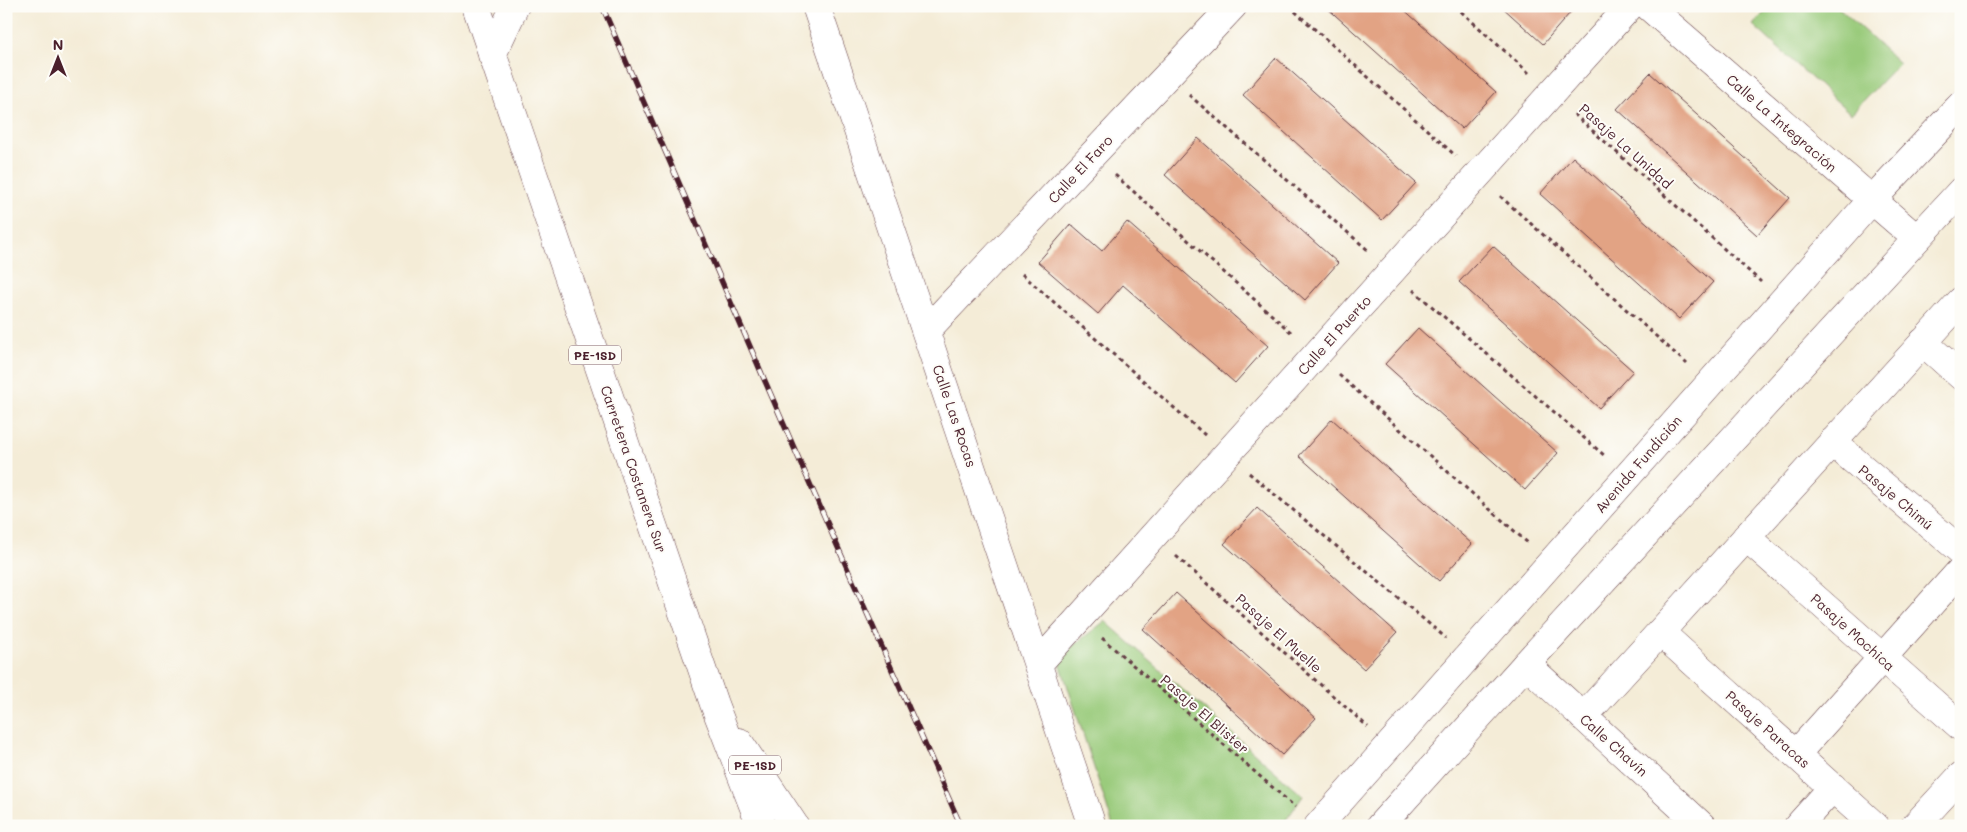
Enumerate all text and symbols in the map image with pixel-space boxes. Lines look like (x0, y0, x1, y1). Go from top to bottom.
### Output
north arrow (32, 32, 82, 82)
text: N (53, 35, 63, 54)
street label: Calle La Integración (1723, 70, 1841, 176)
street label: Pasaje La Unidad (1575, 99, 1677, 193)
street label: Calle El Faro (1043, 131, 1117, 207)
street label: Calle El Puerto (1293, 291, 1375, 379)
road number: PE-1SD (569, 346, 621, 364)
street label: Calle Las Rocas (929, 362, 981, 470)
street label: Carretera Costanera Sur (596, 383, 672, 555)
street label: Avenida Fundición (1590, 411, 1686, 517)
street label: Pasaje Chimú (1855, 460, 1937, 534)
street label: Pasaje El Muelle (1232, 589, 1326, 677)
street label: Pasaje Mochica (1807, 589, 1899, 675)
street label: Pasaje El Blister (1157, 670, 1253, 758)
street label: Pasaje Paracas (1722, 686, 1814, 772)
street label: Calle Chavín (1576, 709, 1652, 781)
road number: PE-1SD (729, 756, 781, 774)

